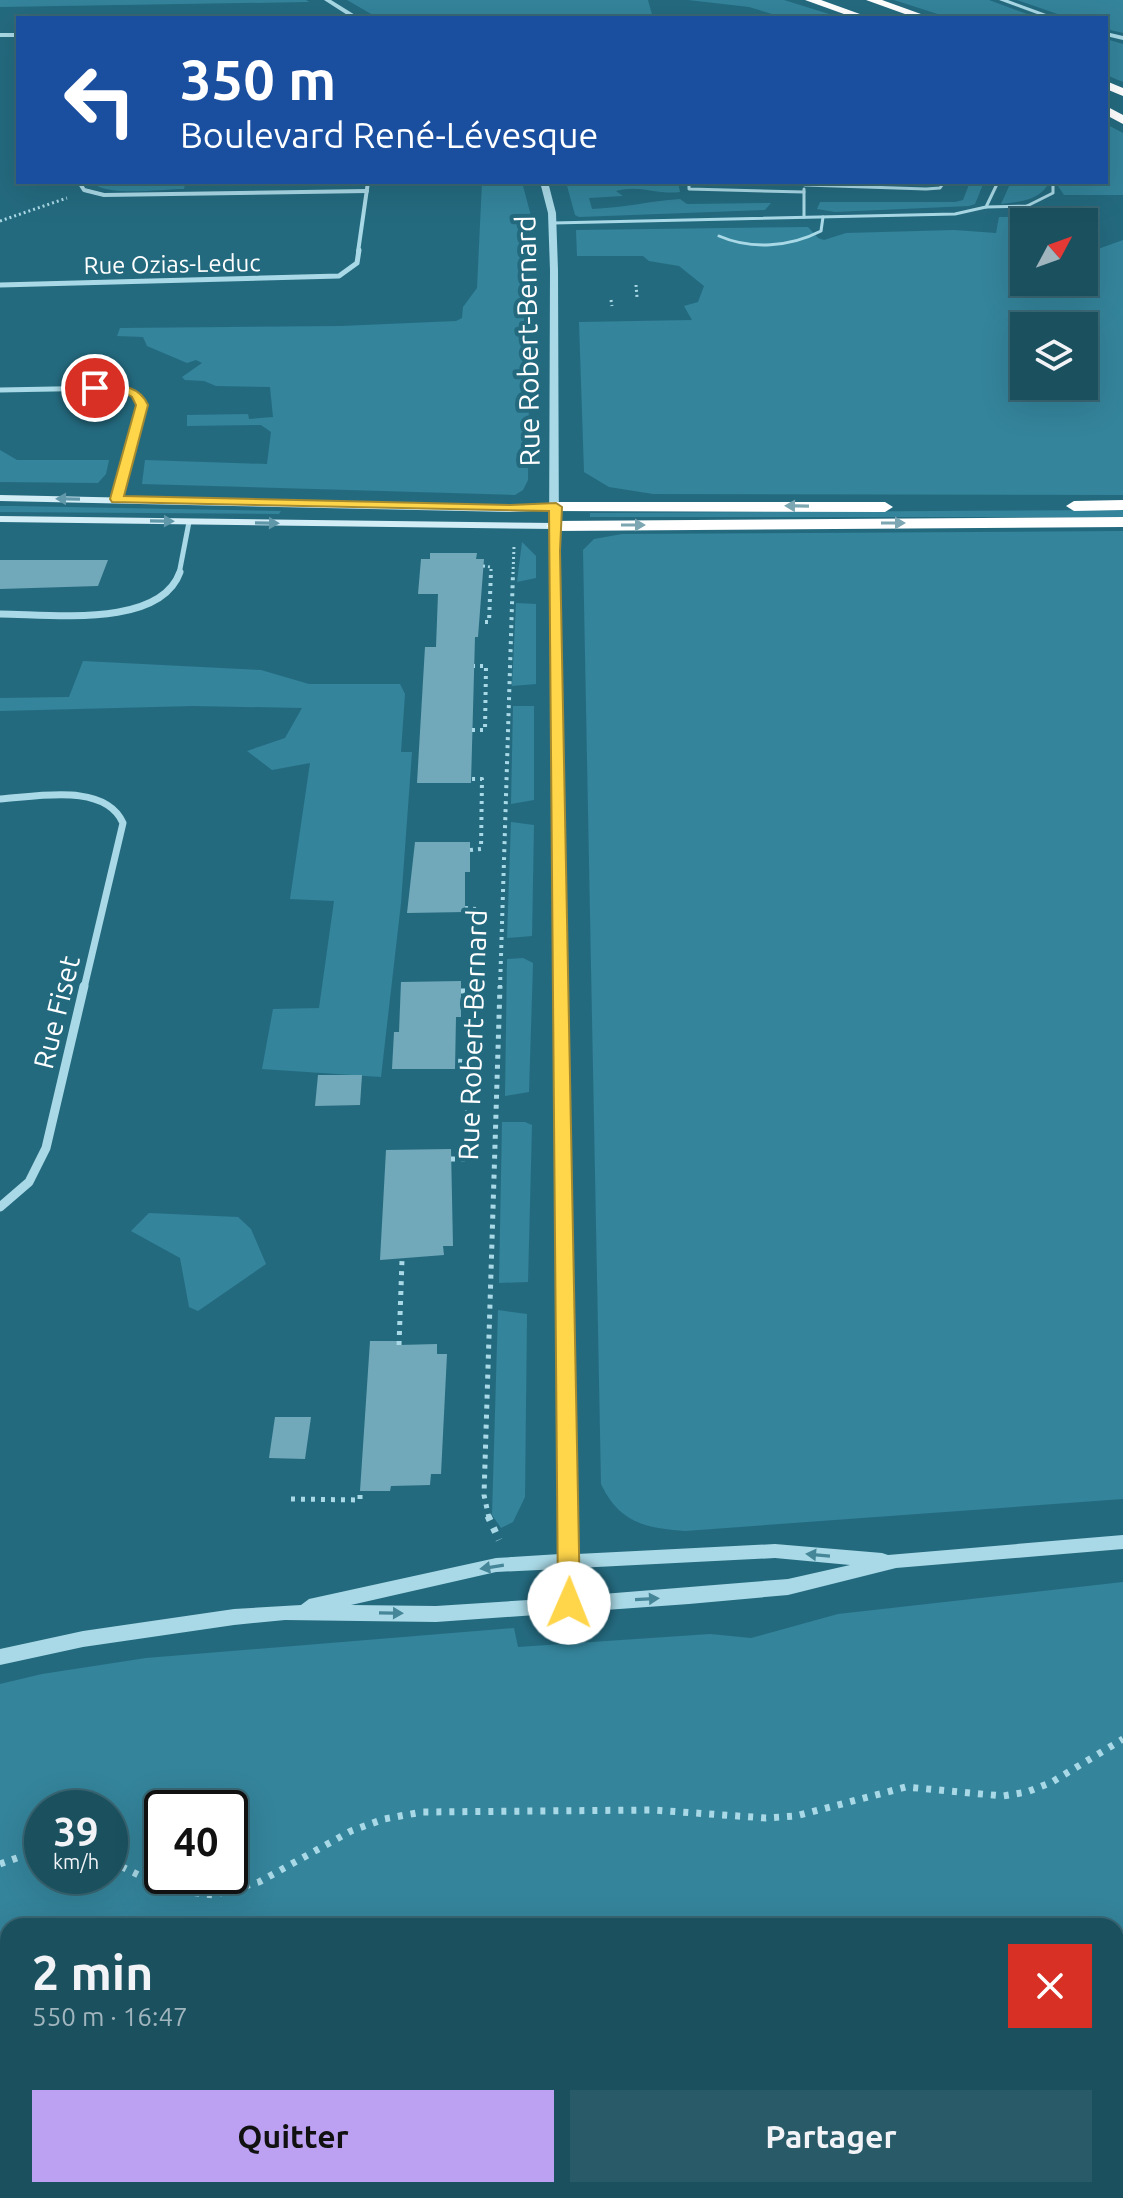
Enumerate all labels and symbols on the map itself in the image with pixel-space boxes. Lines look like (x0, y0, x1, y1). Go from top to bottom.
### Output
north arrow (1010, 208, 1098, 296)
street label: Rue Robert-Bernard (509, 215, 545, 467)
street label: Rue Ozias-Leduc (83, 249, 261, 279)
pin (61, 354, 129, 422)
one-way arrow (55, 493, 80, 505)
one-way arrow (784, 500, 809, 512)
one-way arrow (150, 515, 175, 528)
one-way arrow (255, 517, 280, 529)
one-way arrow (881, 517, 906, 529)
one-way arrow (621, 518, 646, 531)
street label: Rue Robert-Bernard (452, 909, 492, 1161)
street label: Rue Fiset (27, 952, 85, 1072)
one-way arrow (805, 1548, 830, 1561)
one-way arrow (479, 1561, 504, 1574)
position arrow (527, 1561, 611, 1645)
one-way arrow (635, 1592, 660, 1605)
one-way arrow (379, 1607, 404, 1619)
speed limit sign: 40 (144, 1790, 248, 1894)

